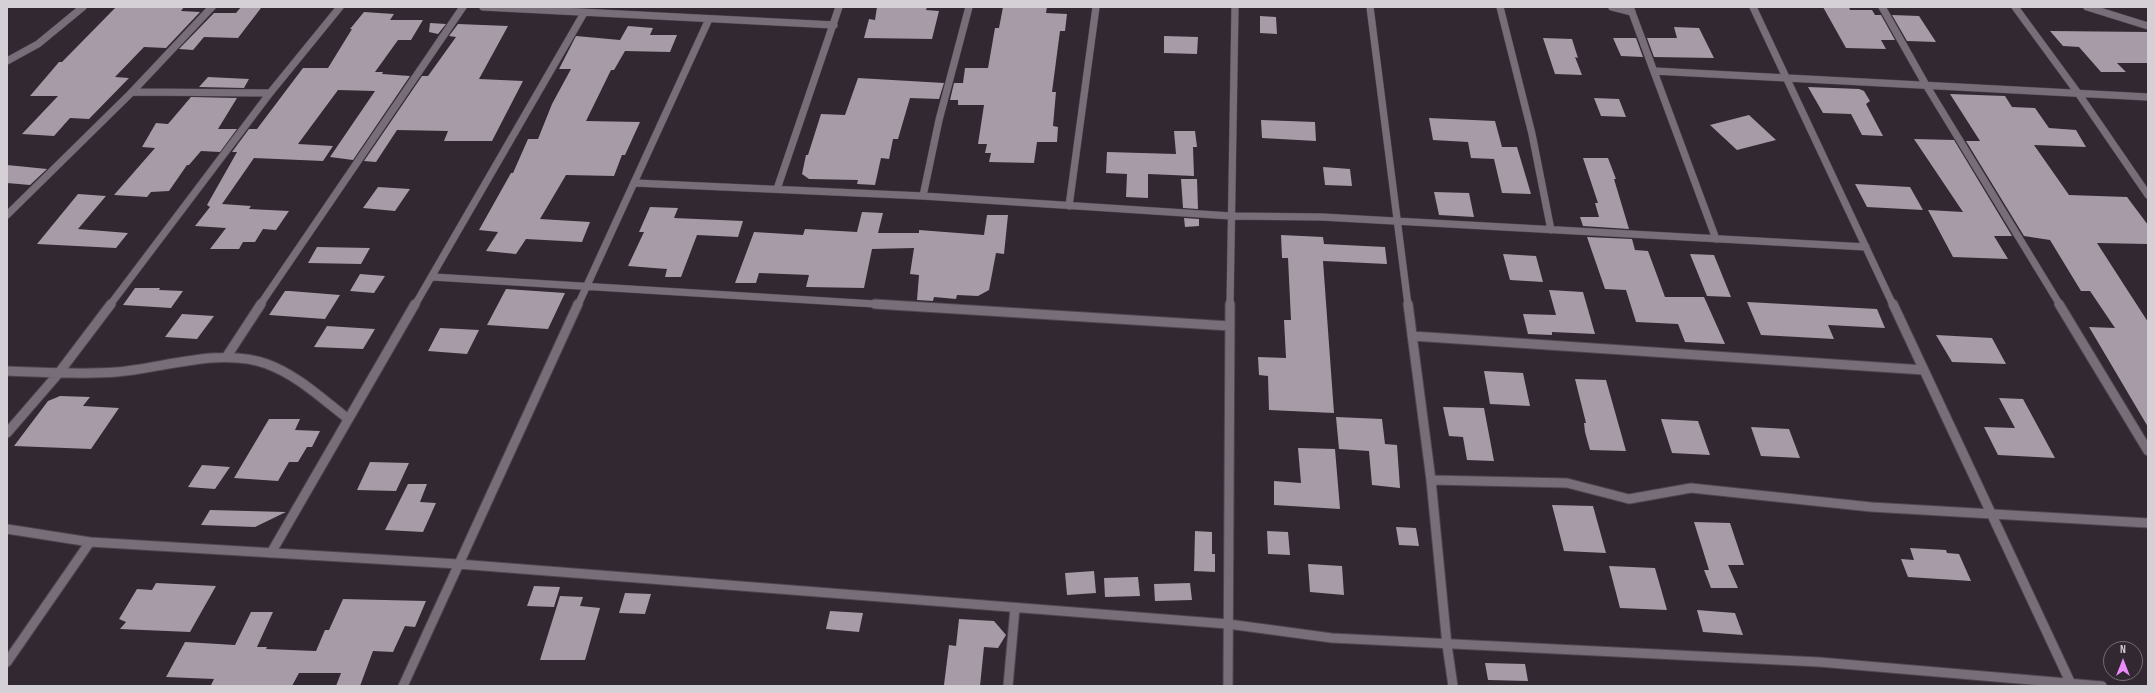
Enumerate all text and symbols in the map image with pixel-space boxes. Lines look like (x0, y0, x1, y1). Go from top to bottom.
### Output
north arrow (2103, 641, 2143, 681)
text: N (2120, 643, 2126, 656)

